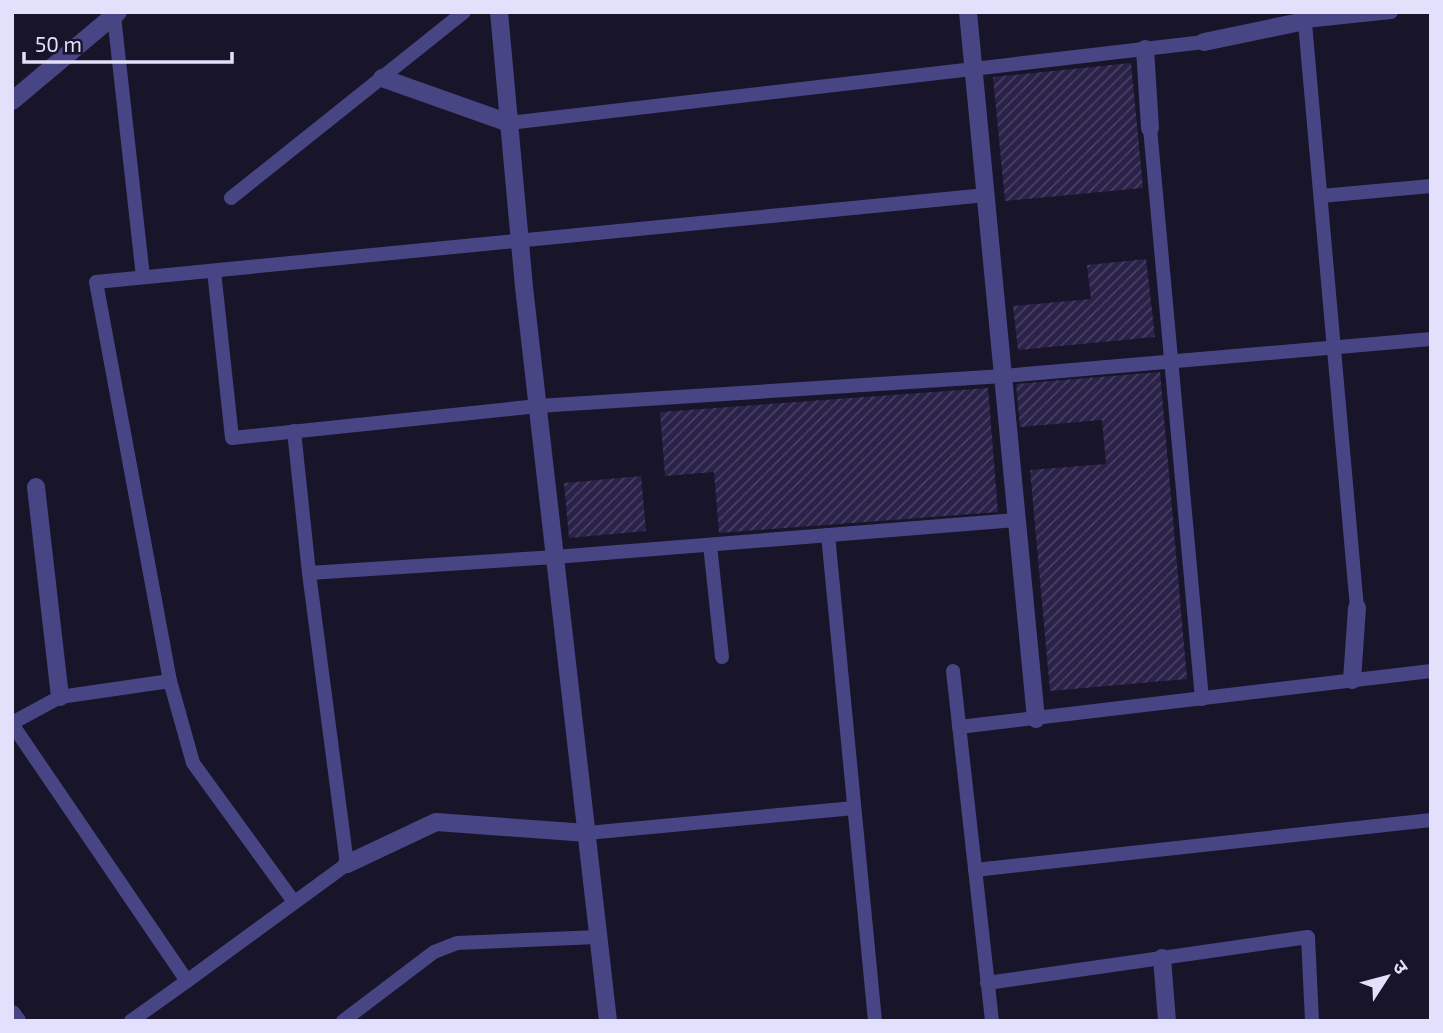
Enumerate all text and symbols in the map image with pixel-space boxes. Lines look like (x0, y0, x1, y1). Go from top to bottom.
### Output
scale bar (24, 21, 233, 65)
text: 50 m (35, 31, 82, 56)
north arrow (1352, 942, 1422, 1012)
text: उ (1389, 955, 1414, 979)

